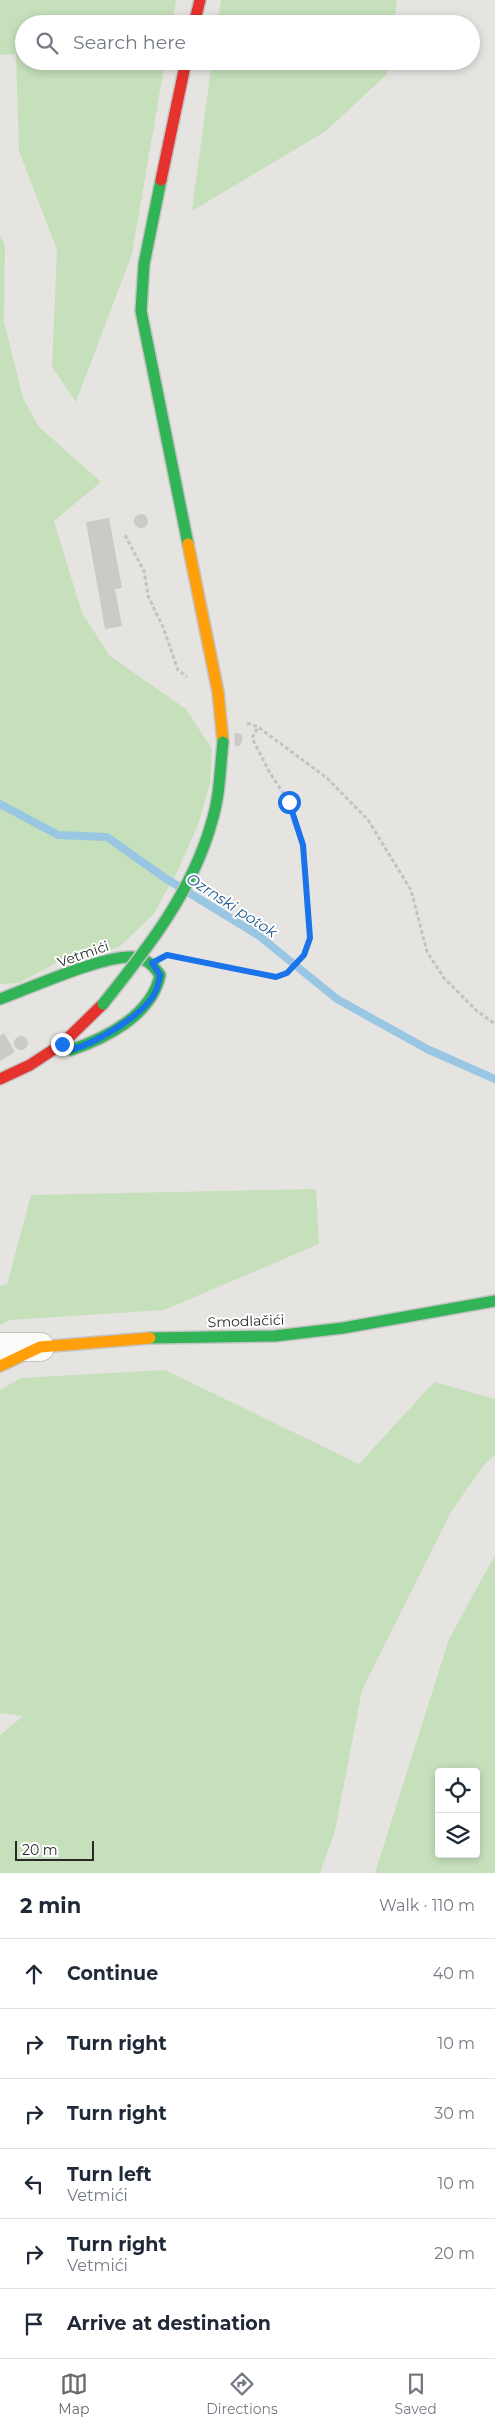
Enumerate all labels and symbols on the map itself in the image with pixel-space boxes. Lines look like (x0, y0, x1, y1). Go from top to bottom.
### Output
route start (278, 791, 301, 814)
water label: Ozrnski potok (183, 869, 282, 942)
street label: Vetmići (55, 937, 111, 971)
route end (51, 1033, 74, 1056)
street label: Smodlačići (207, 1311, 285, 1331)
scale bar (15, 1838, 94, 1861)

